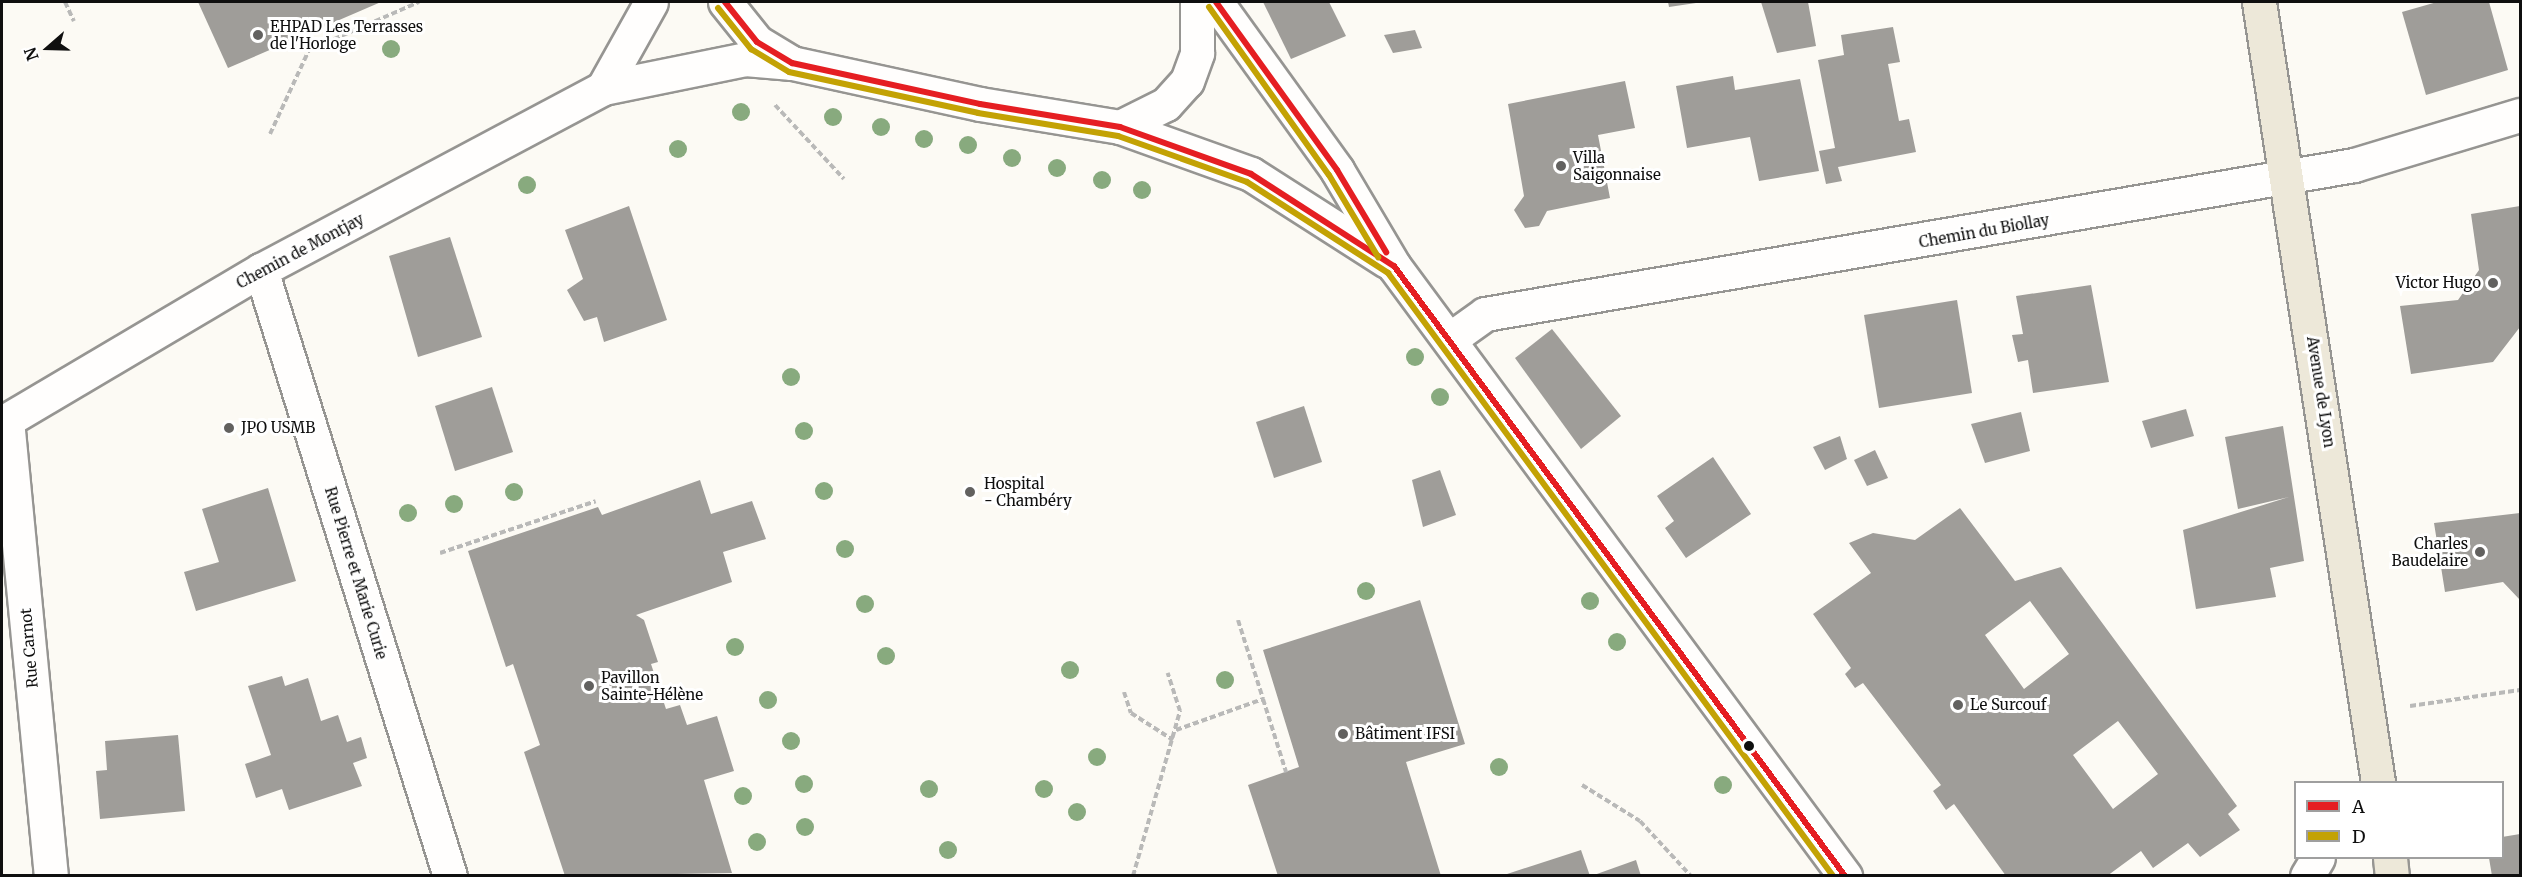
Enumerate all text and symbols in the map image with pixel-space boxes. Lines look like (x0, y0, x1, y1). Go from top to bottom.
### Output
place label: EHPAD Les Terrasses de l'Horloge (270, 17, 423, 52)
north arrow (18, 18, 78, 78)
marker: EHPAD Les Terrasses de l'Horloge (251, 28, 265, 42)
text: N (20, 45, 43, 64)
place label: Villa Saigonnaise (1573, 148, 1661, 183)
marker: Villa Saigonnaise (1554, 159, 1568, 173)
street label: Chemin de Montjay (233, 210, 367, 292)
street label: Chemin du Biollay (1917, 211, 2051, 251)
place label: Victor Hugo (2396, 274, 2481, 292)
marker: Victor Hugo (2486, 276, 2500, 290)
street label: Avenue de Lyon (2303, 335, 2339, 449)
place label: JPO USMB (241, 419, 315, 437)
marker: JPO USMB (222, 421, 236, 435)
place label: Hospital - Chambéry (984, 474, 1072, 509)
marker: Hospital - Chambéry (961, 483, 979, 501)
street label: Rue Pierre et Marie Curie (321, 485, 391, 661)
place label: Charles Baudelaire (2392, 534, 2468, 569)
marker: Charles Baudelaire (2473, 545, 2487, 559)
street label: Rue Carnot (17, 607, 41, 689)
place label: Pavillon Sainte-Hélène (601, 668, 703, 703)
marker: Pavillon Sainte-Hélène (582, 679, 596, 693)
place label: Le Surcouf (1970, 696, 2046, 714)
marker: Le Surcouf (1951, 698, 1965, 712)
place label: Bâtiment IFSI (1355, 725, 1455, 743)
marker: Bâtiment IFSI (1336, 727, 1350, 741)
unlabelled marker (1743, 740, 1755, 752)
legend (2294, 781, 2504, 859)
text: A (2352, 795, 2365, 818)
text: D (2352, 825, 2366, 848)

